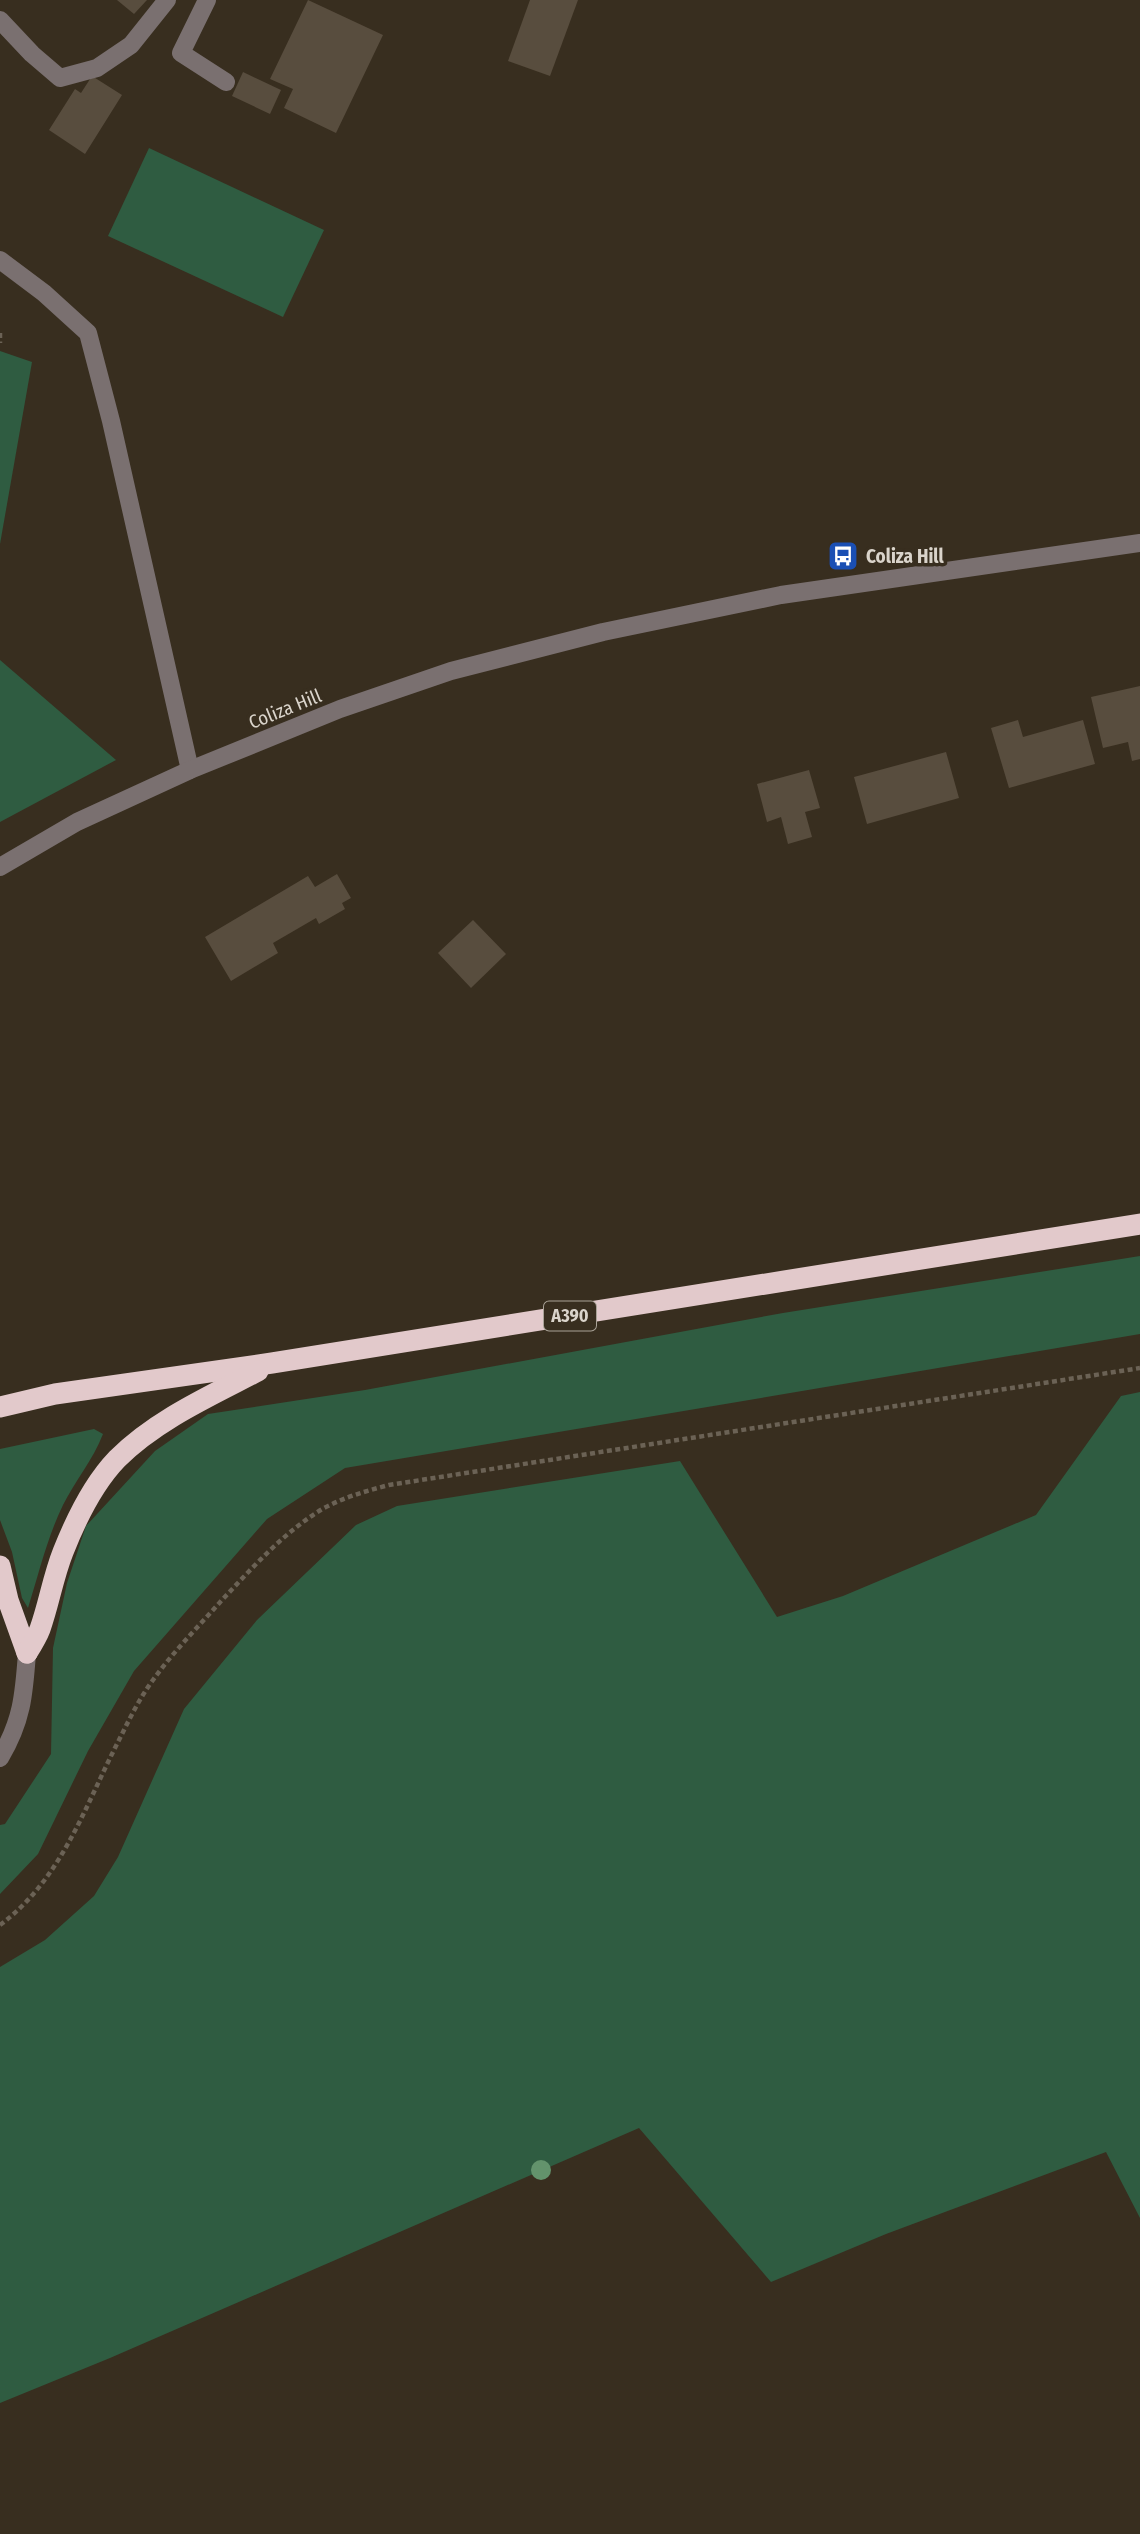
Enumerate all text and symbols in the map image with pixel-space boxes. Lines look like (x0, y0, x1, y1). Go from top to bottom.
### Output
bus stop icon: Coliza Hill (826, 539, 860, 573)
place label: Coliza Hill (866, 545, 945, 568)
street label: Coliza Hill (245, 684, 325, 734)
road number: A390 (544, 1302, 596, 1330)

